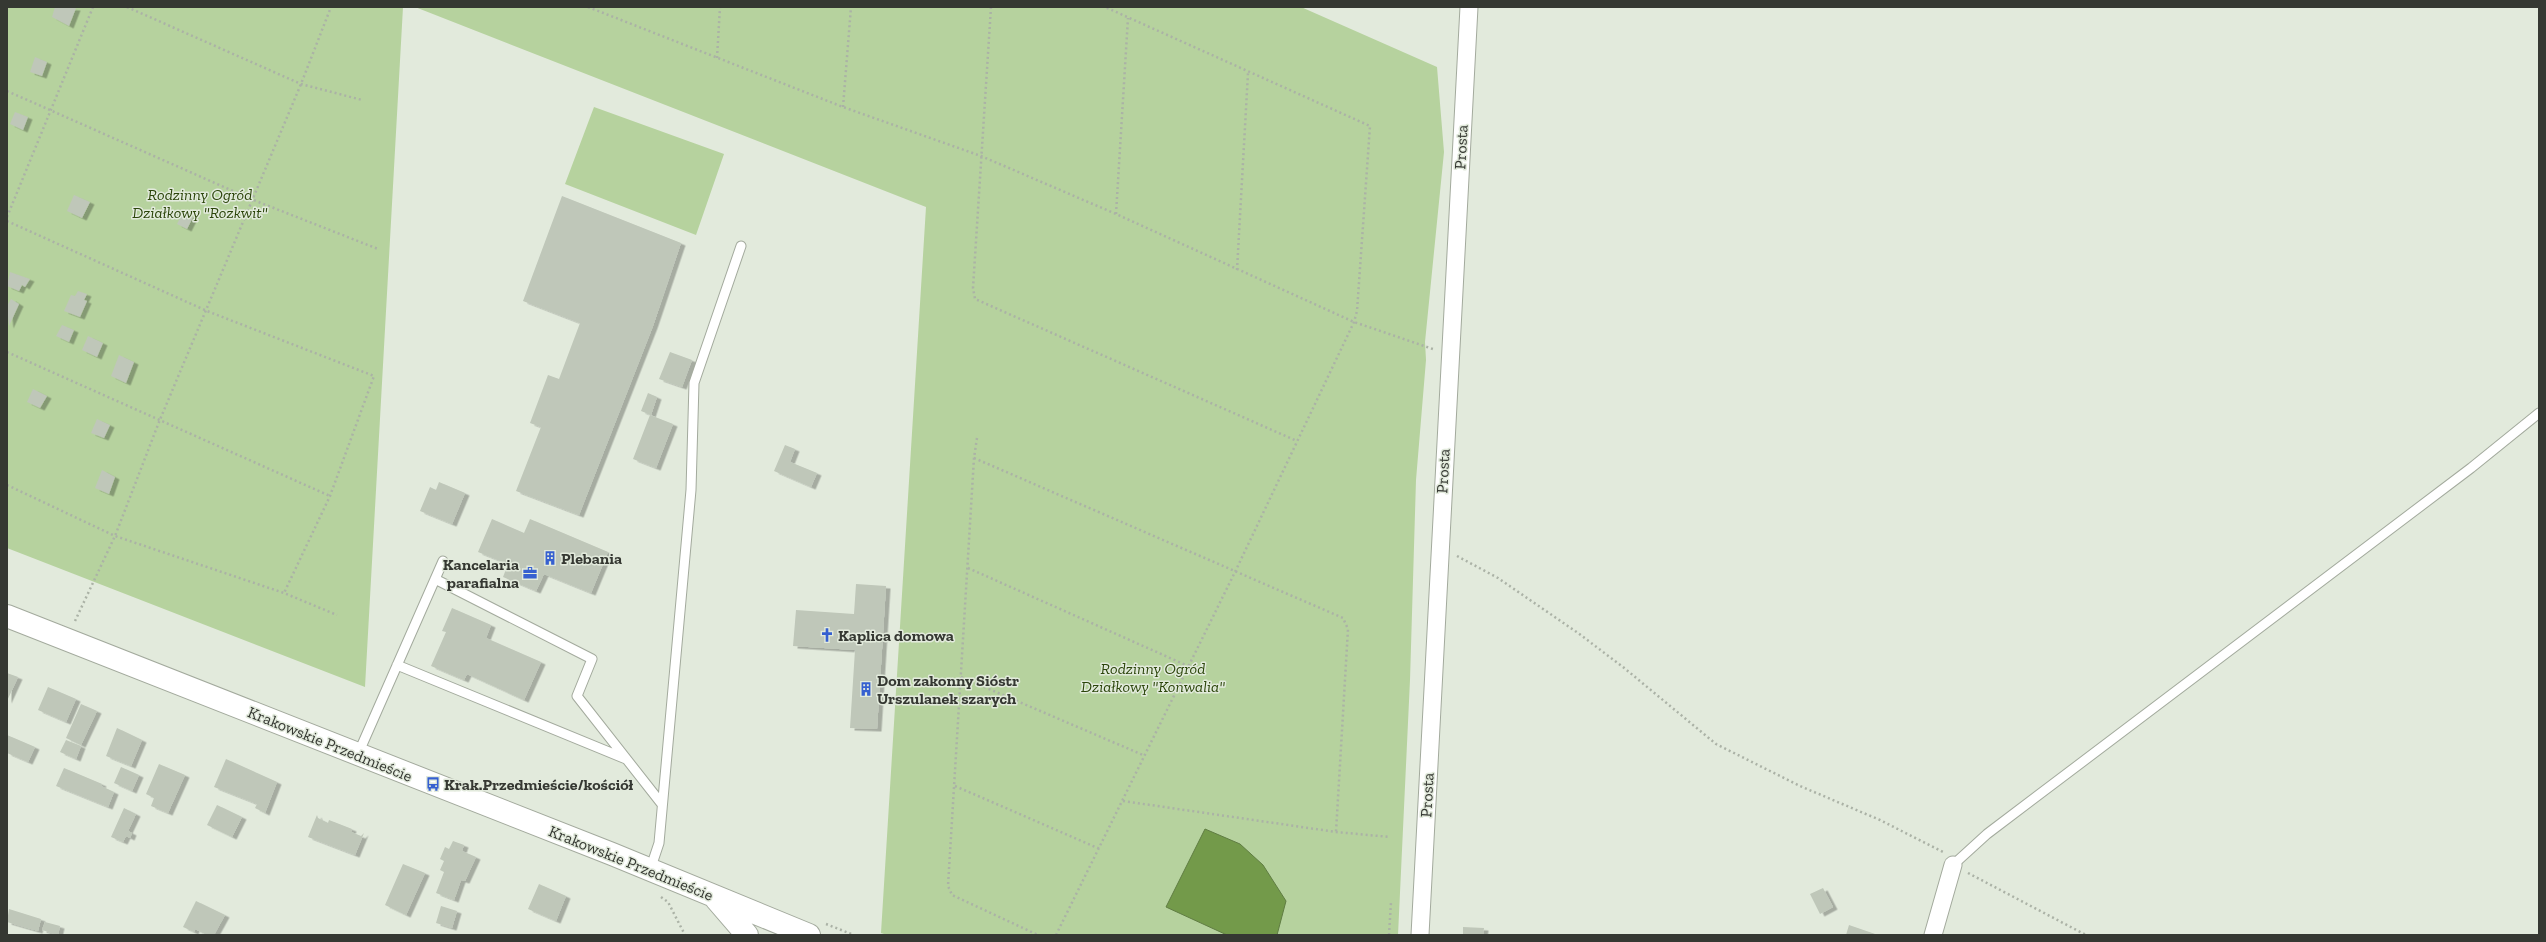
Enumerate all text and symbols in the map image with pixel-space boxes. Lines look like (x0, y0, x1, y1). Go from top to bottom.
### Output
street label: Prosta (1450, 124, 1472, 170)
park label: Rodzinny Ogród Działkowy "Rozkwit" (132, 185, 268, 222)
street label: Prosta (1432, 448, 1454, 494)
place label: Plebania (561, 549, 622, 568)
building icon: Plebania (542, 550, 558, 566)
place label: Kancelaria parafialna (443, 555, 519, 592)
office icon: Kancelaria parafialna (522, 565, 538, 581)
place label: Kaplica domowa (838, 626, 954, 645)
church icon: Kaplica domowa (819, 627, 835, 643)
park label: Rodzinny Ogród Działkowy "Konwalia" (1081, 659, 1225, 696)
place label: Dom zakonny Sióstr Urszulanek szarych (877, 671, 1019, 708)
building icon: Dom zakonny Sióstr Urszulanek szarych (858, 681, 874, 697)
street label: Krakowskie Przedmieście (245, 702, 415, 786)
street label: Prosta (1416, 772, 1438, 818)
place label: Krak.Przedmieście/kościół (444, 775, 634, 794)
bus stop icon: Krak.Przedmieście/kościół (425, 776, 441, 792)
street label: Krakowskie Przedmieście (546, 821, 716, 905)

